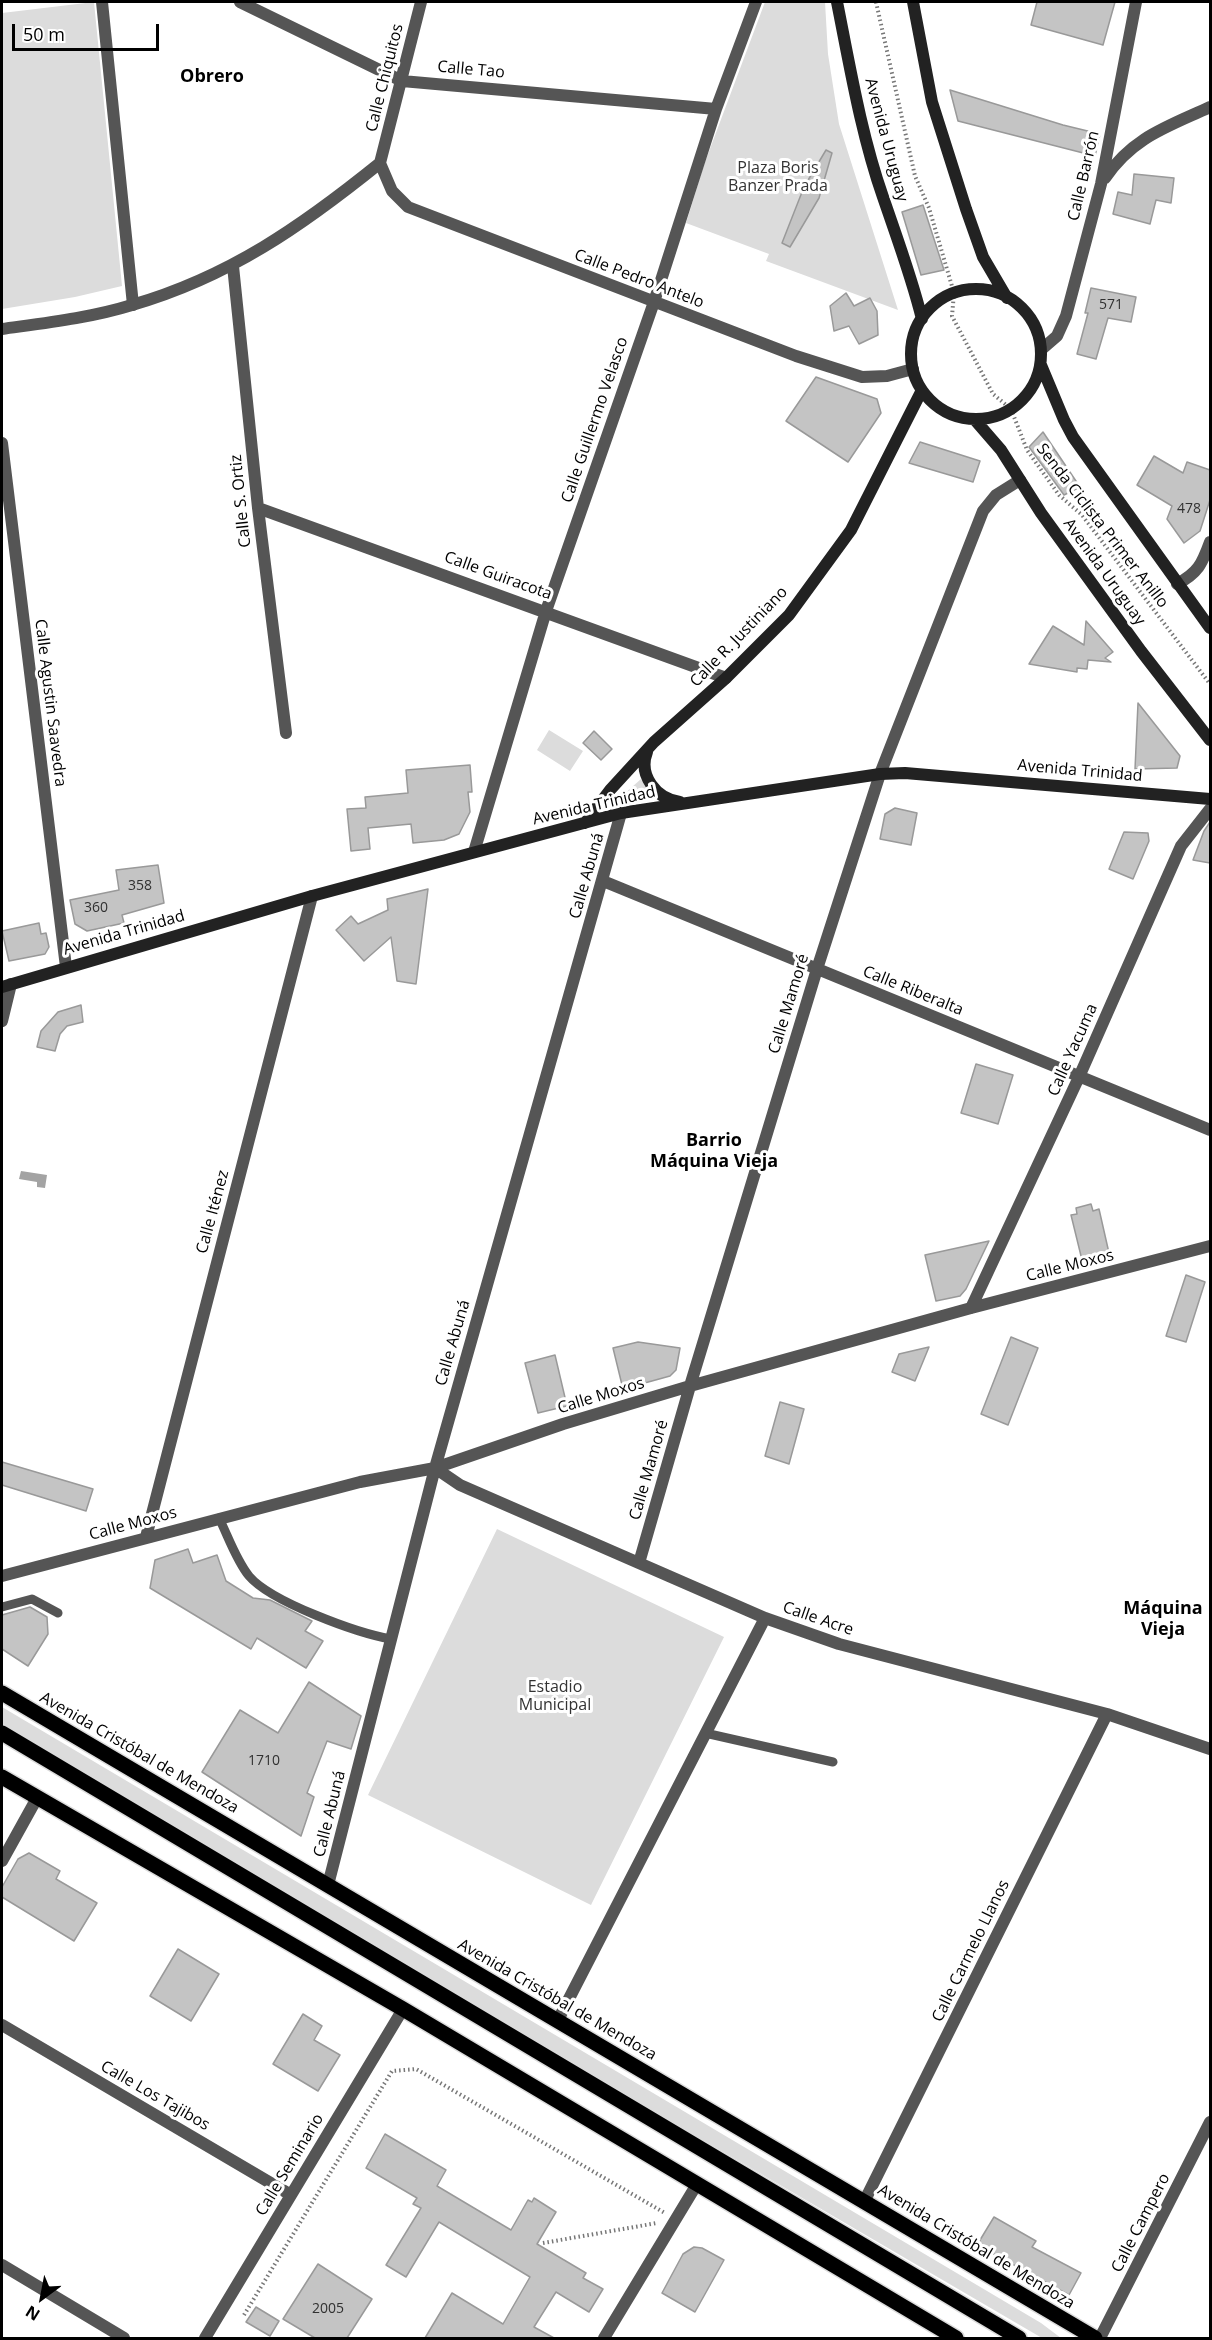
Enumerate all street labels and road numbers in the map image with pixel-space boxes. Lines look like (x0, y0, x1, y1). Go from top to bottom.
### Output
street label: Calle Chiquitos (362, 22, 408, 134)
street label: Calle Tao (437, 57, 505, 83)
street label: Avenida Uruguay (860, 76, 912, 204)
street label: Calle Barrón (1064, 129, 1104, 223)
street label: Calle Pedro Antelo (572, 245, 706, 313)
street label: Calle Guillermo Velasco (558, 335, 632, 505)
street label: Senda Ciclista Primer Anillo (1032, 440, 1172, 612)
street label: Calle S. Ortiz (227, 453, 255, 549)
street label: Avenida Uruguay (1059, 515, 1149, 629)
street label: Calle Guiracota (442, 548, 554, 604)
street label: Calle R. Justiniano (686, 583, 792, 691)
street label: Calle Agustin Saavedra (30, 618, 70, 788)
street label: Avenida Trinidad (1017, 756, 1143, 786)
street label: Avenida Trinidad (531, 783, 657, 829)
street label: Calle Abuná (566, 831, 608, 921)
street label: Avenida Trinidad (61, 906, 187, 960)
street label: Calle Mamoré (765, 952, 813, 1056)
street label: Calle Riberalta (860, 962, 966, 1020)
street label: Calle Yacuma (1044, 1001, 1102, 1099)
street label: Calle Iténez (193, 1168, 233, 1256)
street label: Calle Moxos (1024, 1246, 1116, 1286)
street label: Calle Abuná (432, 1298, 474, 1388)
street label: Calle Moxos (555, 1374, 647, 1418)
street label: Calle Mamoré (626, 1418, 672, 1522)
street label: Calle Moxos (87, 1503, 179, 1545)
street label: Calle Acre (780, 1598, 856, 1640)
street label: Avenida Cristóbal de Mendoza (36, 1688, 242, 1818)
street label: Calle Abuná (310, 1769, 350, 1859)
street label: Calle Carmelo Llanos (928, 1877, 1014, 2025)
street label: Avenida Cristóbal de Mendoza (454, 1935, 660, 2065)
street label: Calle Los Tajibos (97, 2057, 213, 2135)
street label: Calle Seminario (252, 2110, 328, 2220)
street label: Calle Campero (1108, 2170, 1174, 2276)
street label: Avenida Cristóbal de Mendoza (874, 2181, 1078, 2313)

